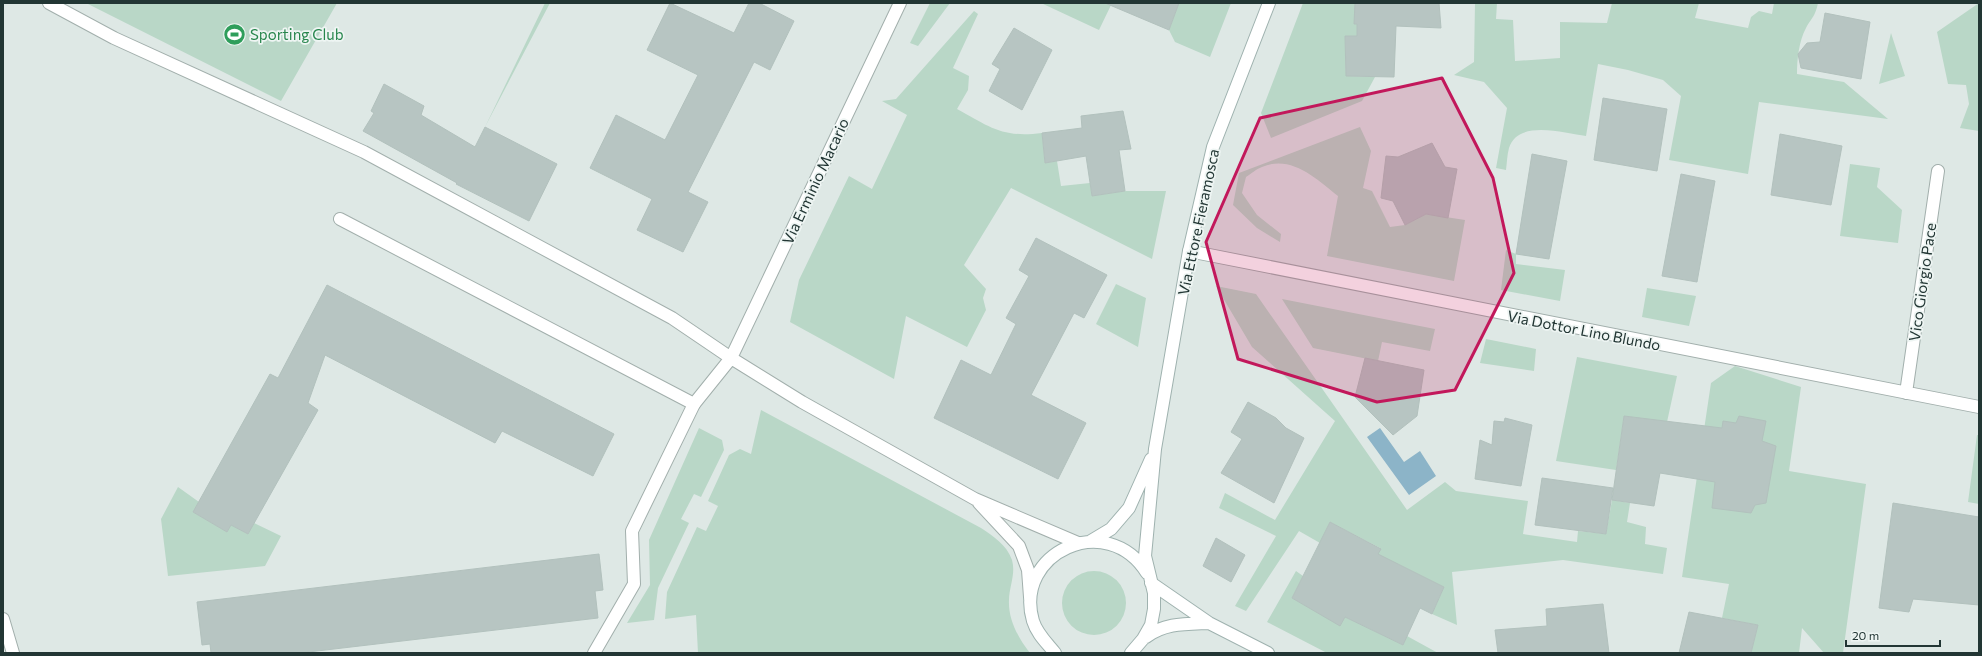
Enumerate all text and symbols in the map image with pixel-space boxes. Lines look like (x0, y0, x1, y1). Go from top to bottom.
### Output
sports icon: Sporting Club (221, 21, 247, 47)
place label: Sporting Club (250, 25, 344, 43)
street label: Via Erminio Macario (778, 115, 852, 247)
street label: Via Ettore Fieramosca (1174, 147, 1222, 297)
street label: Vico Giorgio Pace (1905, 221, 1939, 342)
street label: Via Dottor Lino Blundo (1506, 306, 1662, 354)
scale bar (1846, 622, 1940, 648)
text: 20 m (1852, 628, 1879, 642)

